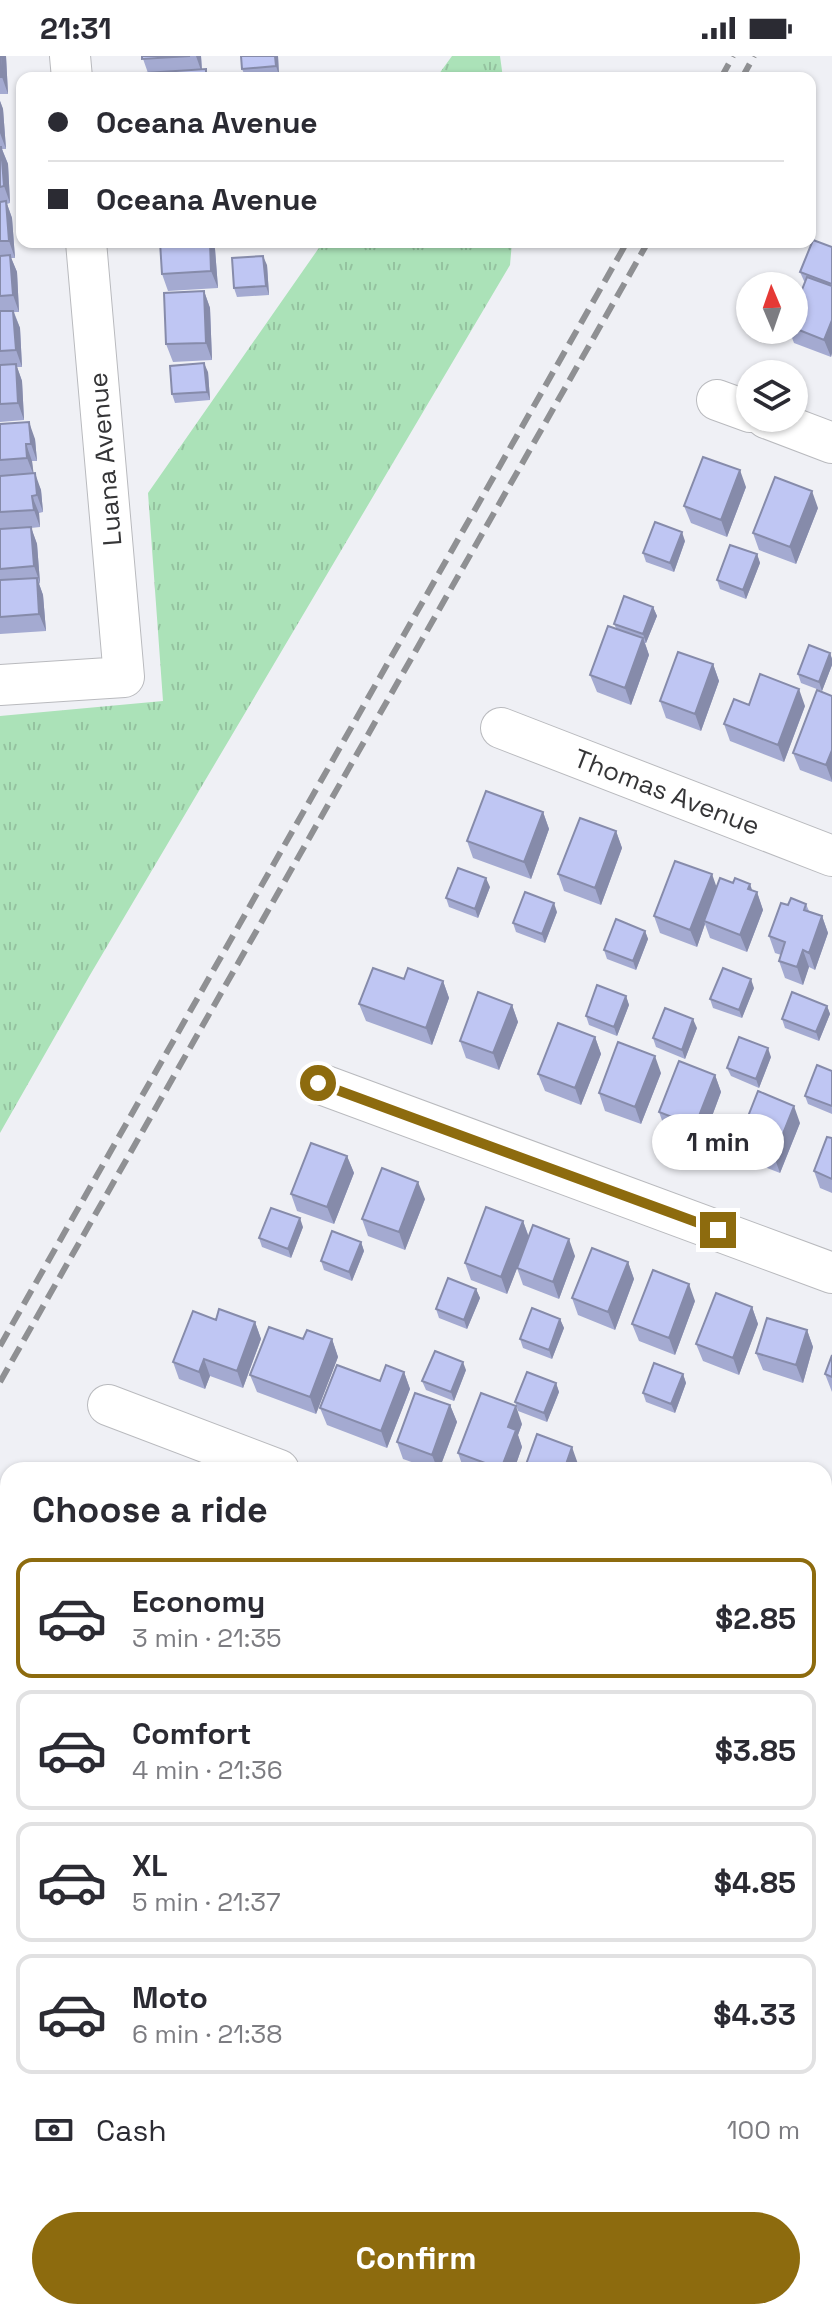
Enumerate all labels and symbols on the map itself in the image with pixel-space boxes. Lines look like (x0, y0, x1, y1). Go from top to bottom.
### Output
north arrow (736, 272, 808, 344)
street label: Luana Avenue (80, 371, 130, 547)
street label: Thomas Avenue (569, 741, 765, 843)
route start (300, 1065, 336, 1101)
callout: 1 min (652, 1114, 784, 1170)
route end (700, 1212, 736, 1248)

